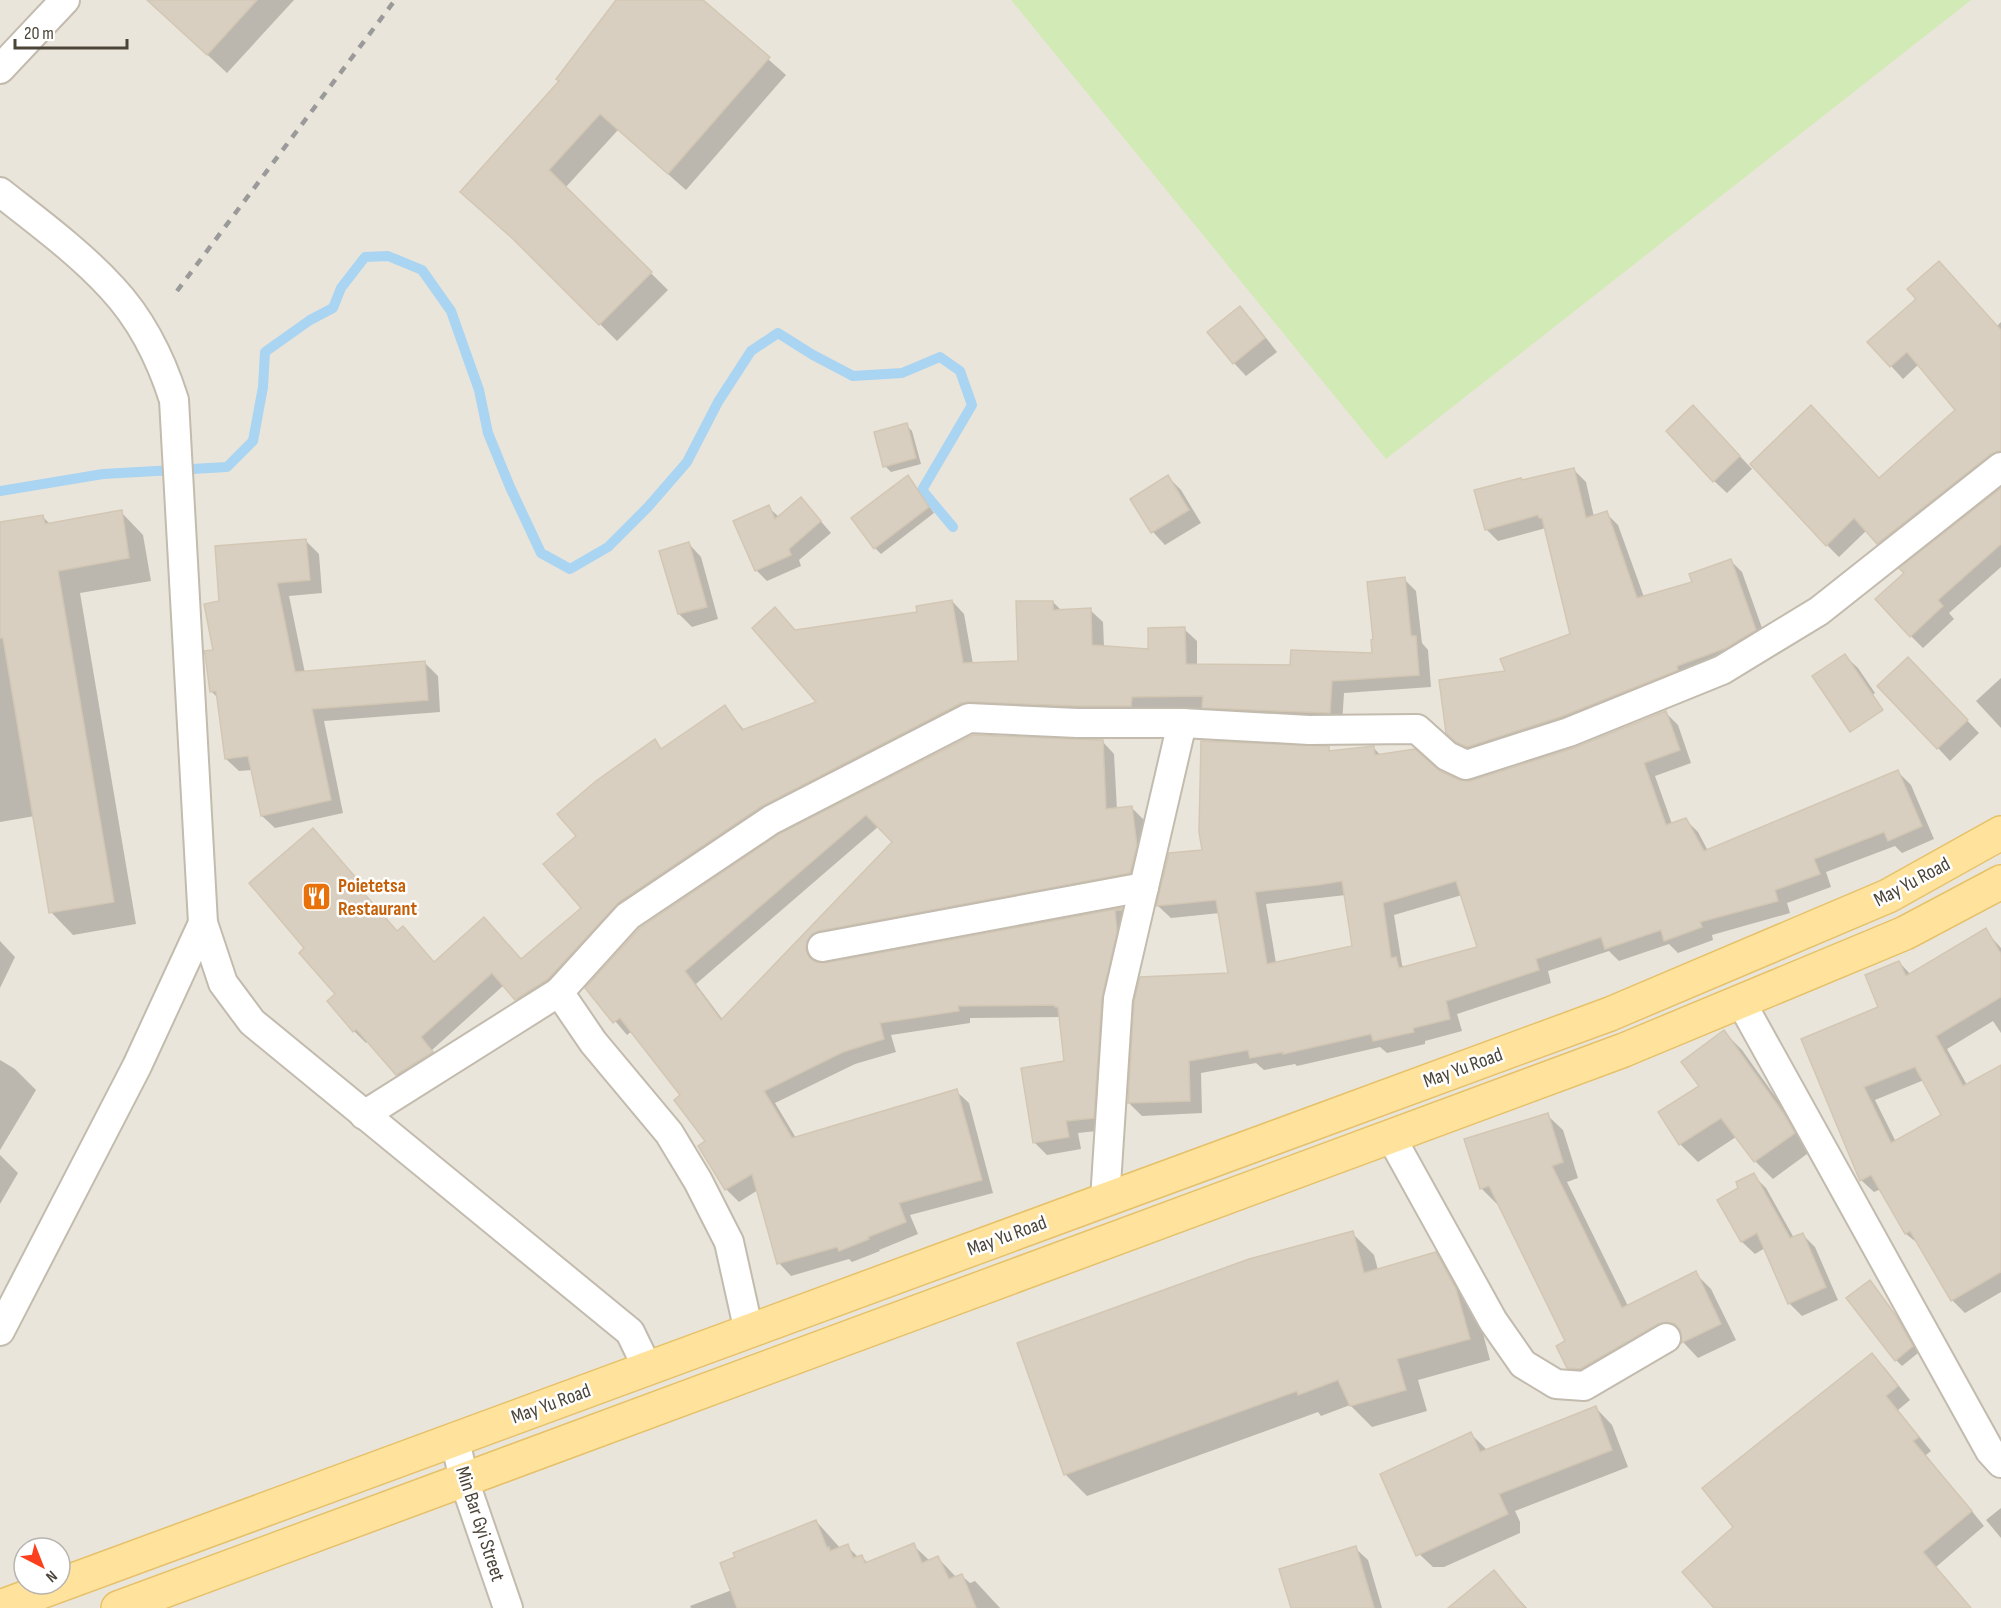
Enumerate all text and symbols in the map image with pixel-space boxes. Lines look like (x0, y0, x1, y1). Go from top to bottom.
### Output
scale bar (15, 12, 128, 50)
text: 20 m (24, 23, 54, 44)
street label: May Yu Road (1870, 852, 1954, 912)
place label: Poietetsa Restaurant (338, 874, 417, 921)
restaurant icon: Poietetsa Restaurant (301, 881, 333, 913)
street label: May Yu Road (1420, 1043, 1506, 1093)
street label: May Yu Road (964, 1211, 1050, 1261)
street label: May Yu Road (508, 1379, 594, 1429)
street label: Min Bar Gyi Street (450, 1463, 510, 1585)
north arrow (12, 1536, 72, 1596)
text: N (42, 1566, 61, 1586)

